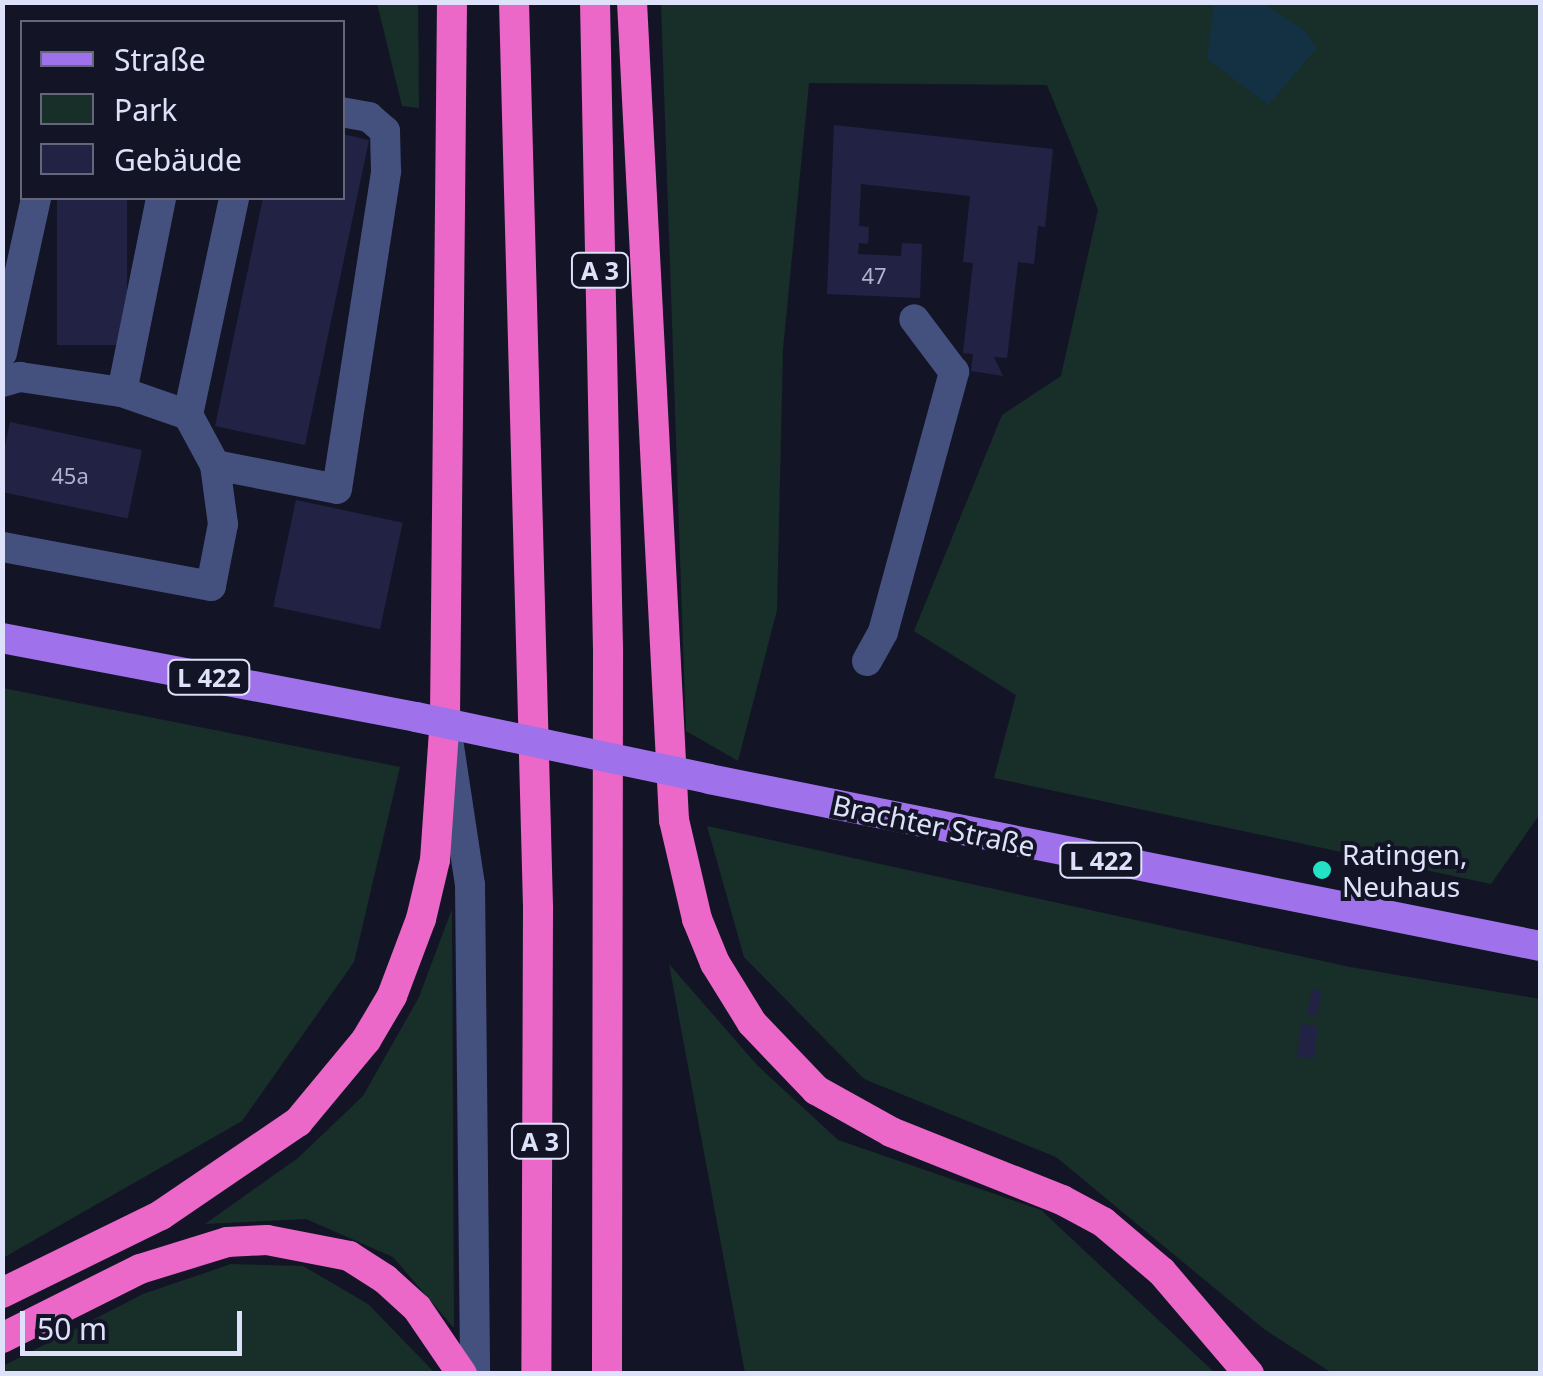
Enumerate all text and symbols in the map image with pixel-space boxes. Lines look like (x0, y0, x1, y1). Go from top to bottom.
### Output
legend (20, 20, 345, 200)
text: Straße (114, 39, 206, 80)
text: Park (114, 89, 177, 130)
text: Gebäude (114, 139, 242, 180)
road number: A 3 (570, 250, 630, 290)
house number: 47 (861, 263, 887, 289)
house number: 45a (51, 463, 89, 489)
road number: L 422 (166, 657, 252, 697)
street label: Brachter Straße (830, 787, 1038, 863)
place label: Ratingen, Neuhaus (1342, 837, 1468, 903)
road number: L 422 (1058, 840, 1144, 880)
marker: Ratingen, Neuhaus (1311, 859, 1333, 881)
road number: A 3 (510, 1121, 570, 1161)
scale bar (25, 1291, 248, 1353)
text: 50 m (37, 1308, 107, 1349)

